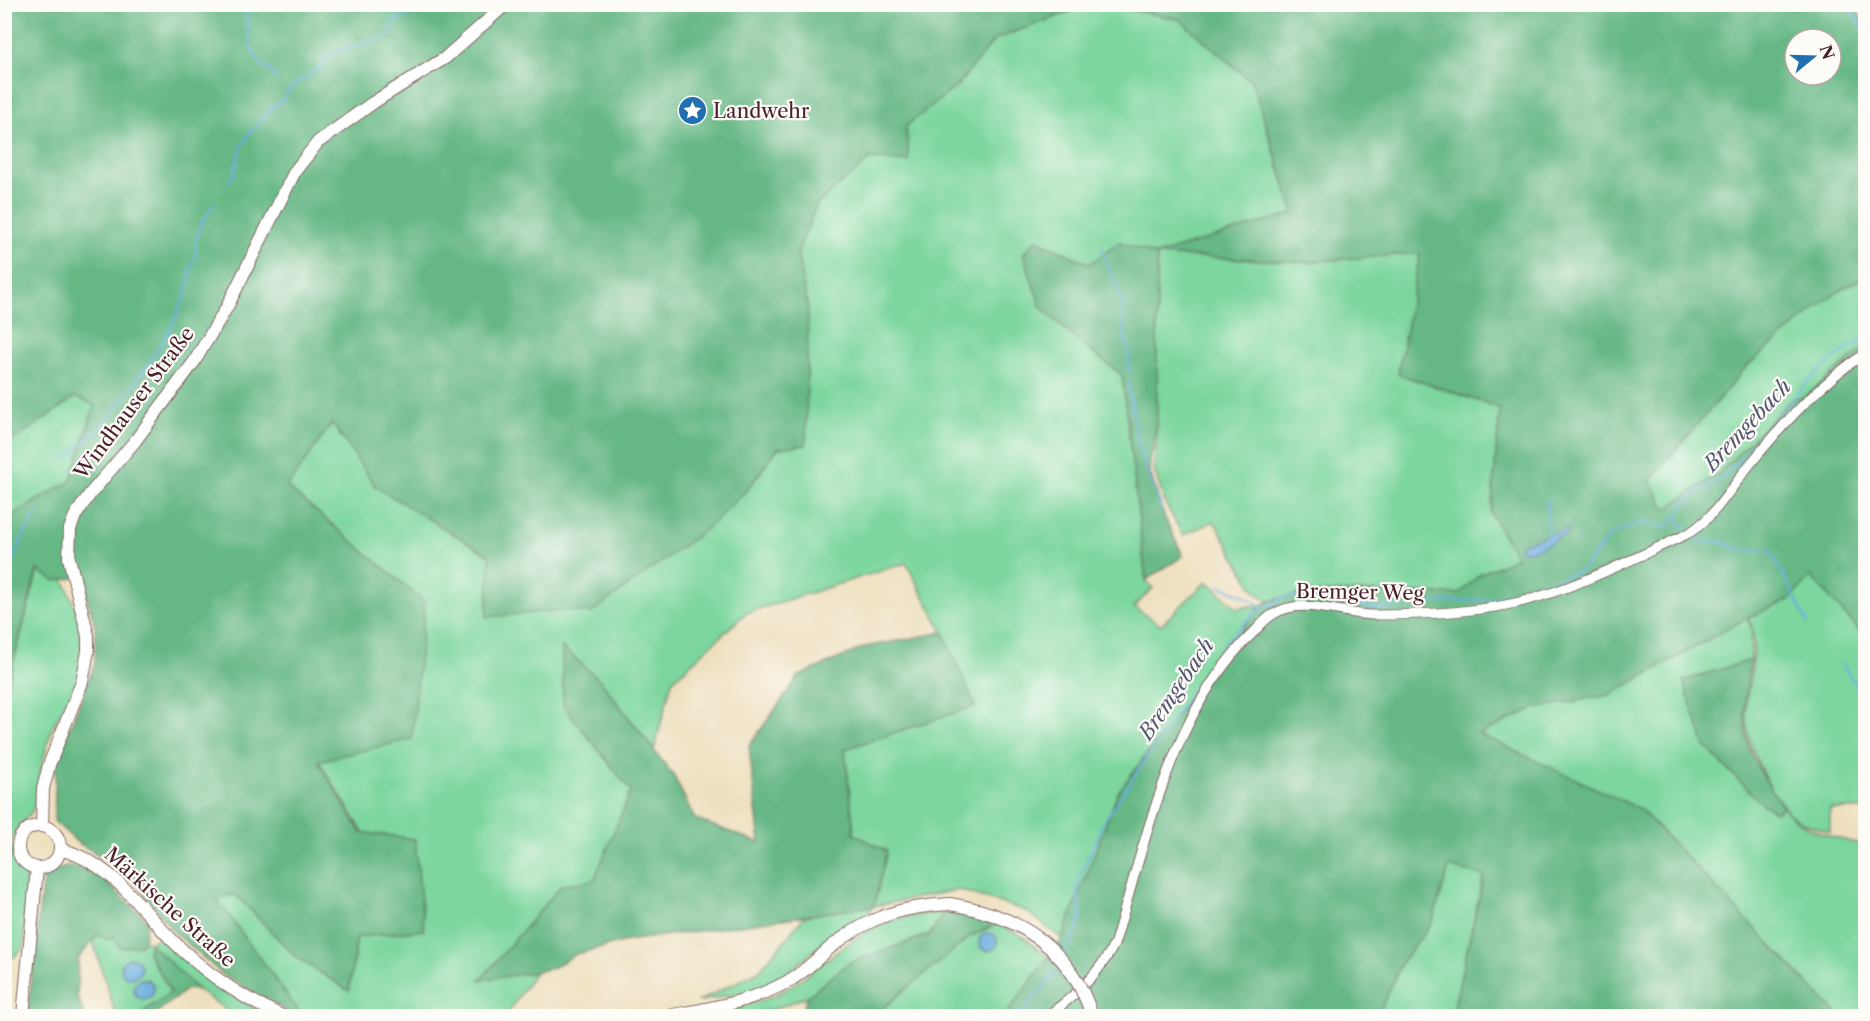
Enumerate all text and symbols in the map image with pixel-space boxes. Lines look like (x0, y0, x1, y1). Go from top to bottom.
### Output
north arrow (1783, 27, 1843, 87)
text: N (1815, 42, 1839, 62)
place icon: Landwehr (676, 95, 708, 127)
place label: Landwehr (713, 99, 810, 123)
street label: Windhauser Straße (68, 322, 199, 485)
water label: Bremgebach (1697, 374, 1796, 478)
street label: Bremger Weg (1296, 579, 1425, 605)
water label: Bremgebach (1132, 634, 1219, 746)
street label: Märkische Straße (100, 842, 240, 972)

